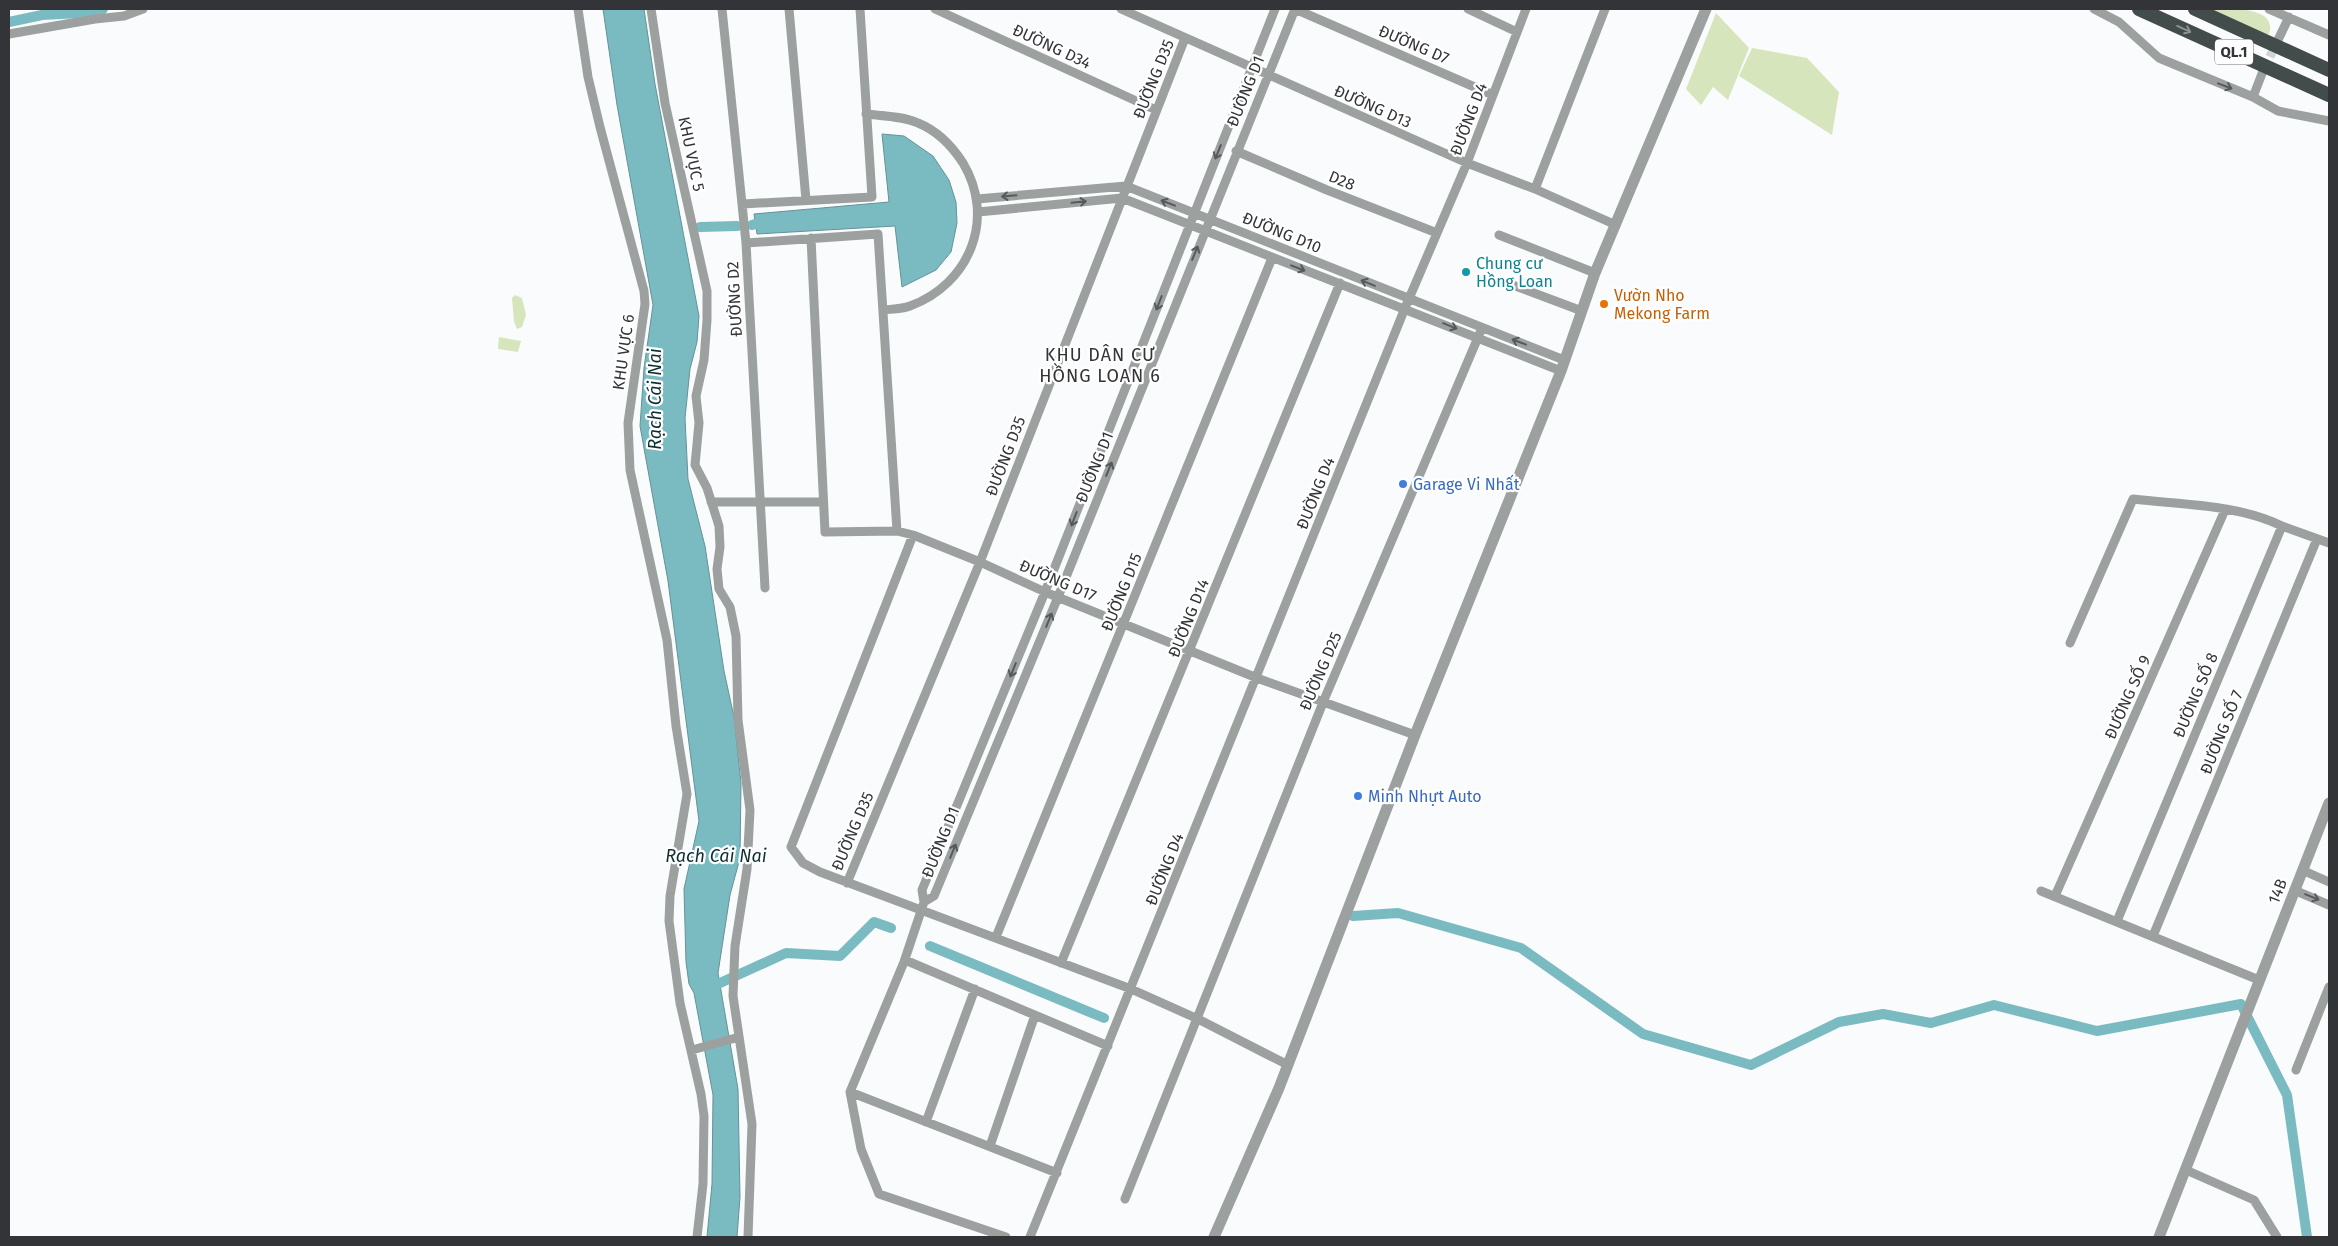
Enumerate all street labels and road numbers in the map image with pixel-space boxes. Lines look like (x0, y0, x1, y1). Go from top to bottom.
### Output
street label: ĐƯỜNG D34 (1010, 19, 1095, 73)
street label: ĐƯỜNG D7 (1376, 20, 1452, 68)
street label: ĐƯỜNG D35 (1128, 36, 1178, 122)
road number: QL.1 (2215, 40, 2253, 64)
street label: ĐƯỜNG D1 (1222, 53, 1268, 129)
street label: ĐƯỜNG D4 (1445, 79, 1491, 158)
street label: ĐƯỜNG D13 (1331, 80, 1415, 132)
street label: KHU VỰC 5 (674, 115, 709, 193)
street label: D28 (1326, 167, 1358, 194)
street label: ĐƯỜNG D10 (1239, 207, 1325, 257)
street label: ĐƯỜNG D2 (722, 261, 746, 337)
street label: KHU VỰC 6 (609, 313, 638, 391)
street label: ĐƯỜNG D35 (981, 413, 1029, 499)
street label: ĐƯỜNG D1 (1071, 429, 1117, 505)
street label: ĐƯỜNG D4 (1291, 453, 1339, 532)
street label: ĐƯỜNG D15 (1096, 550, 1146, 634)
street label: ĐƯỜNG D17 (1016, 555, 1100, 605)
street label: ĐƯỜNG D14 (1163, 575, 1213, 660)
street label: ĐƯỜNG D25 (1294, 629, 1346, 713)
street label: ĐƯỜNG SỐ 8 (2166, 648, 2222, 741)
street label: ĐƯỜNG SỐ 9 (2098, 651, 2154, 742)
street label: ĐƯỜNG SỐ 7 (2193, 686, 2247, 777)
street label: ĐƯỜNG D35 (826, 789, 878, 873)
street label: ĐƯỜNG D1 (917, 804, 963, 880)
street label: ĐƯỜNG D4 (1140, 829, 1188, 908)
street label: 14B (2264, 876, 2291, 906)

